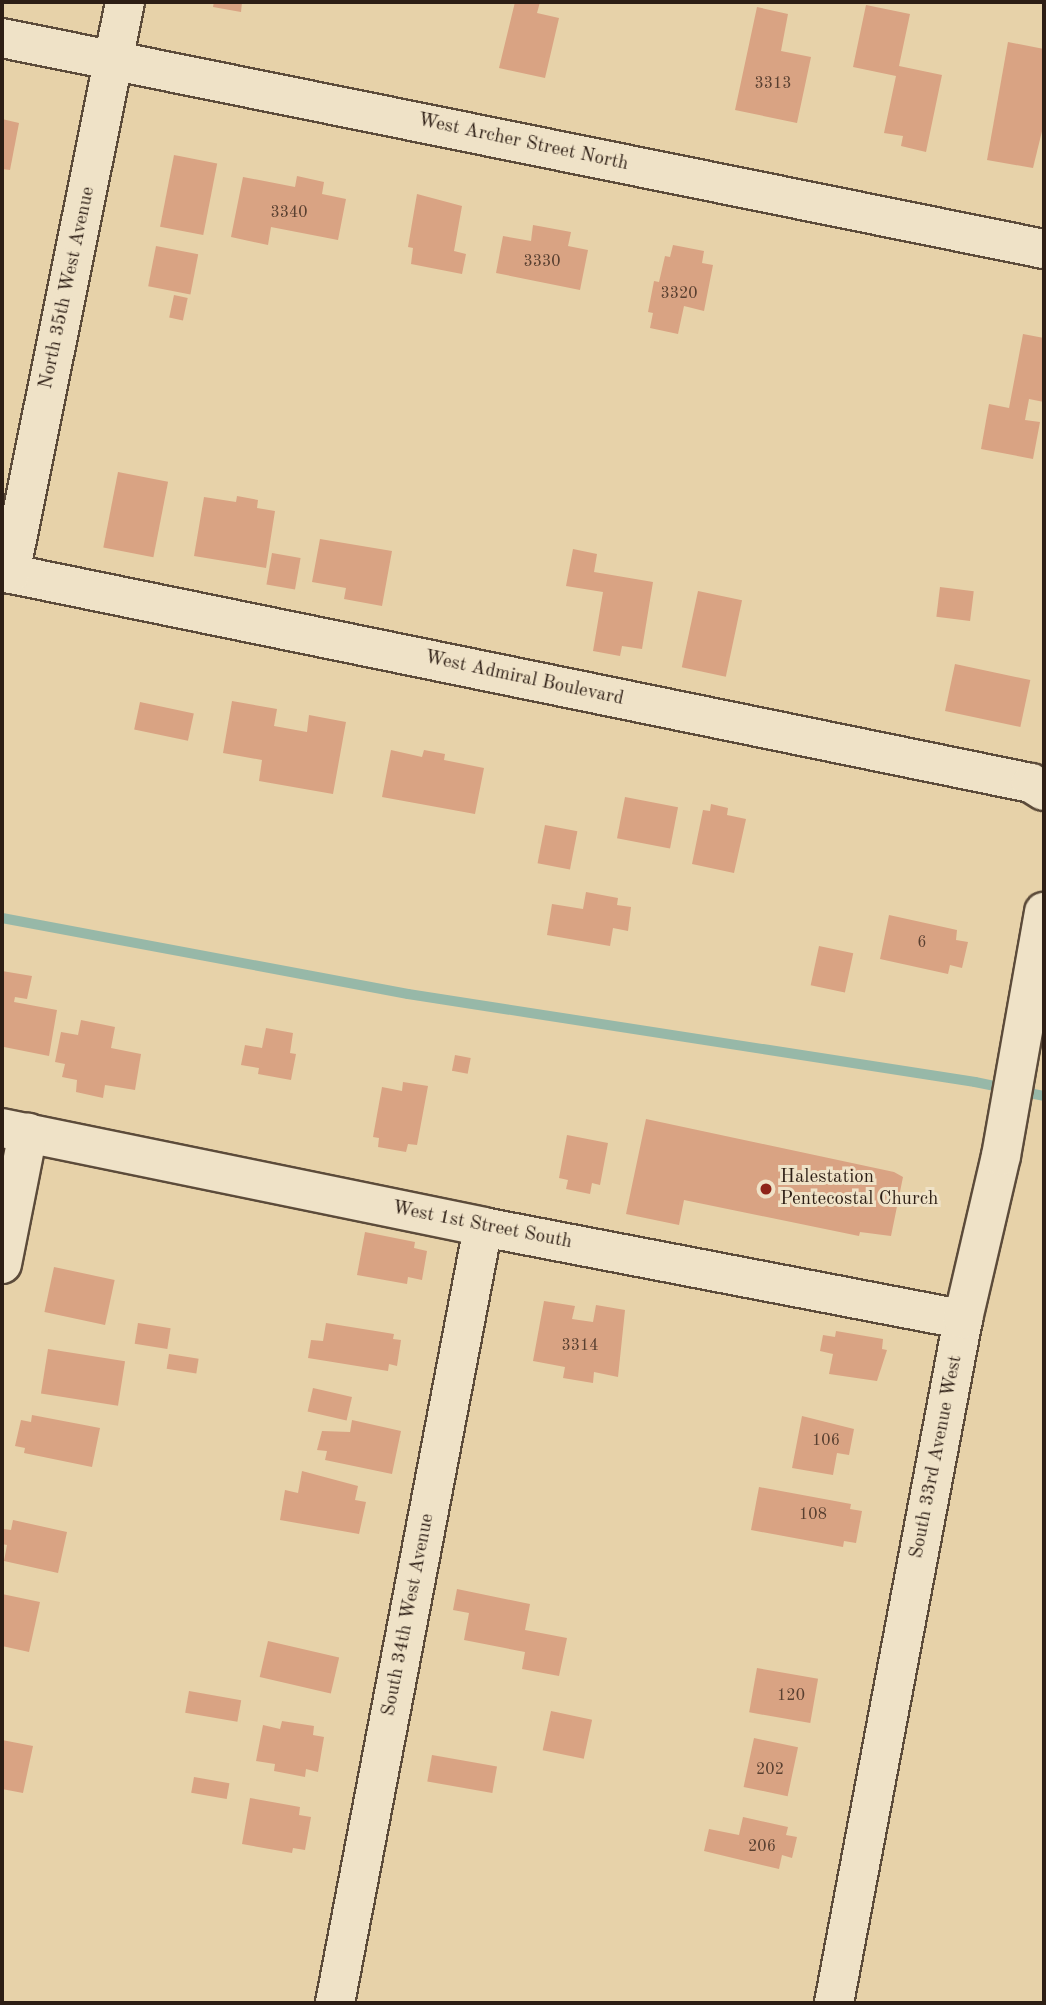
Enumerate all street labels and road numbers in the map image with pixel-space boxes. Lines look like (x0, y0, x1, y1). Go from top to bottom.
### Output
street label: West Archer Street North (416, 110, 630, 176)
street label: North 35th West Avenue (35, 185, 101, 391)
street label: West Admiral Boulevard (422, 647, 626, 711)
street label: West 1st Street South (390, 1197, 574, 1255)
street label: South 33rd Avenue West (906, 1353, 968, 1561)
street label: South 34th West Avenue (378, 1512, 440, 1718)

